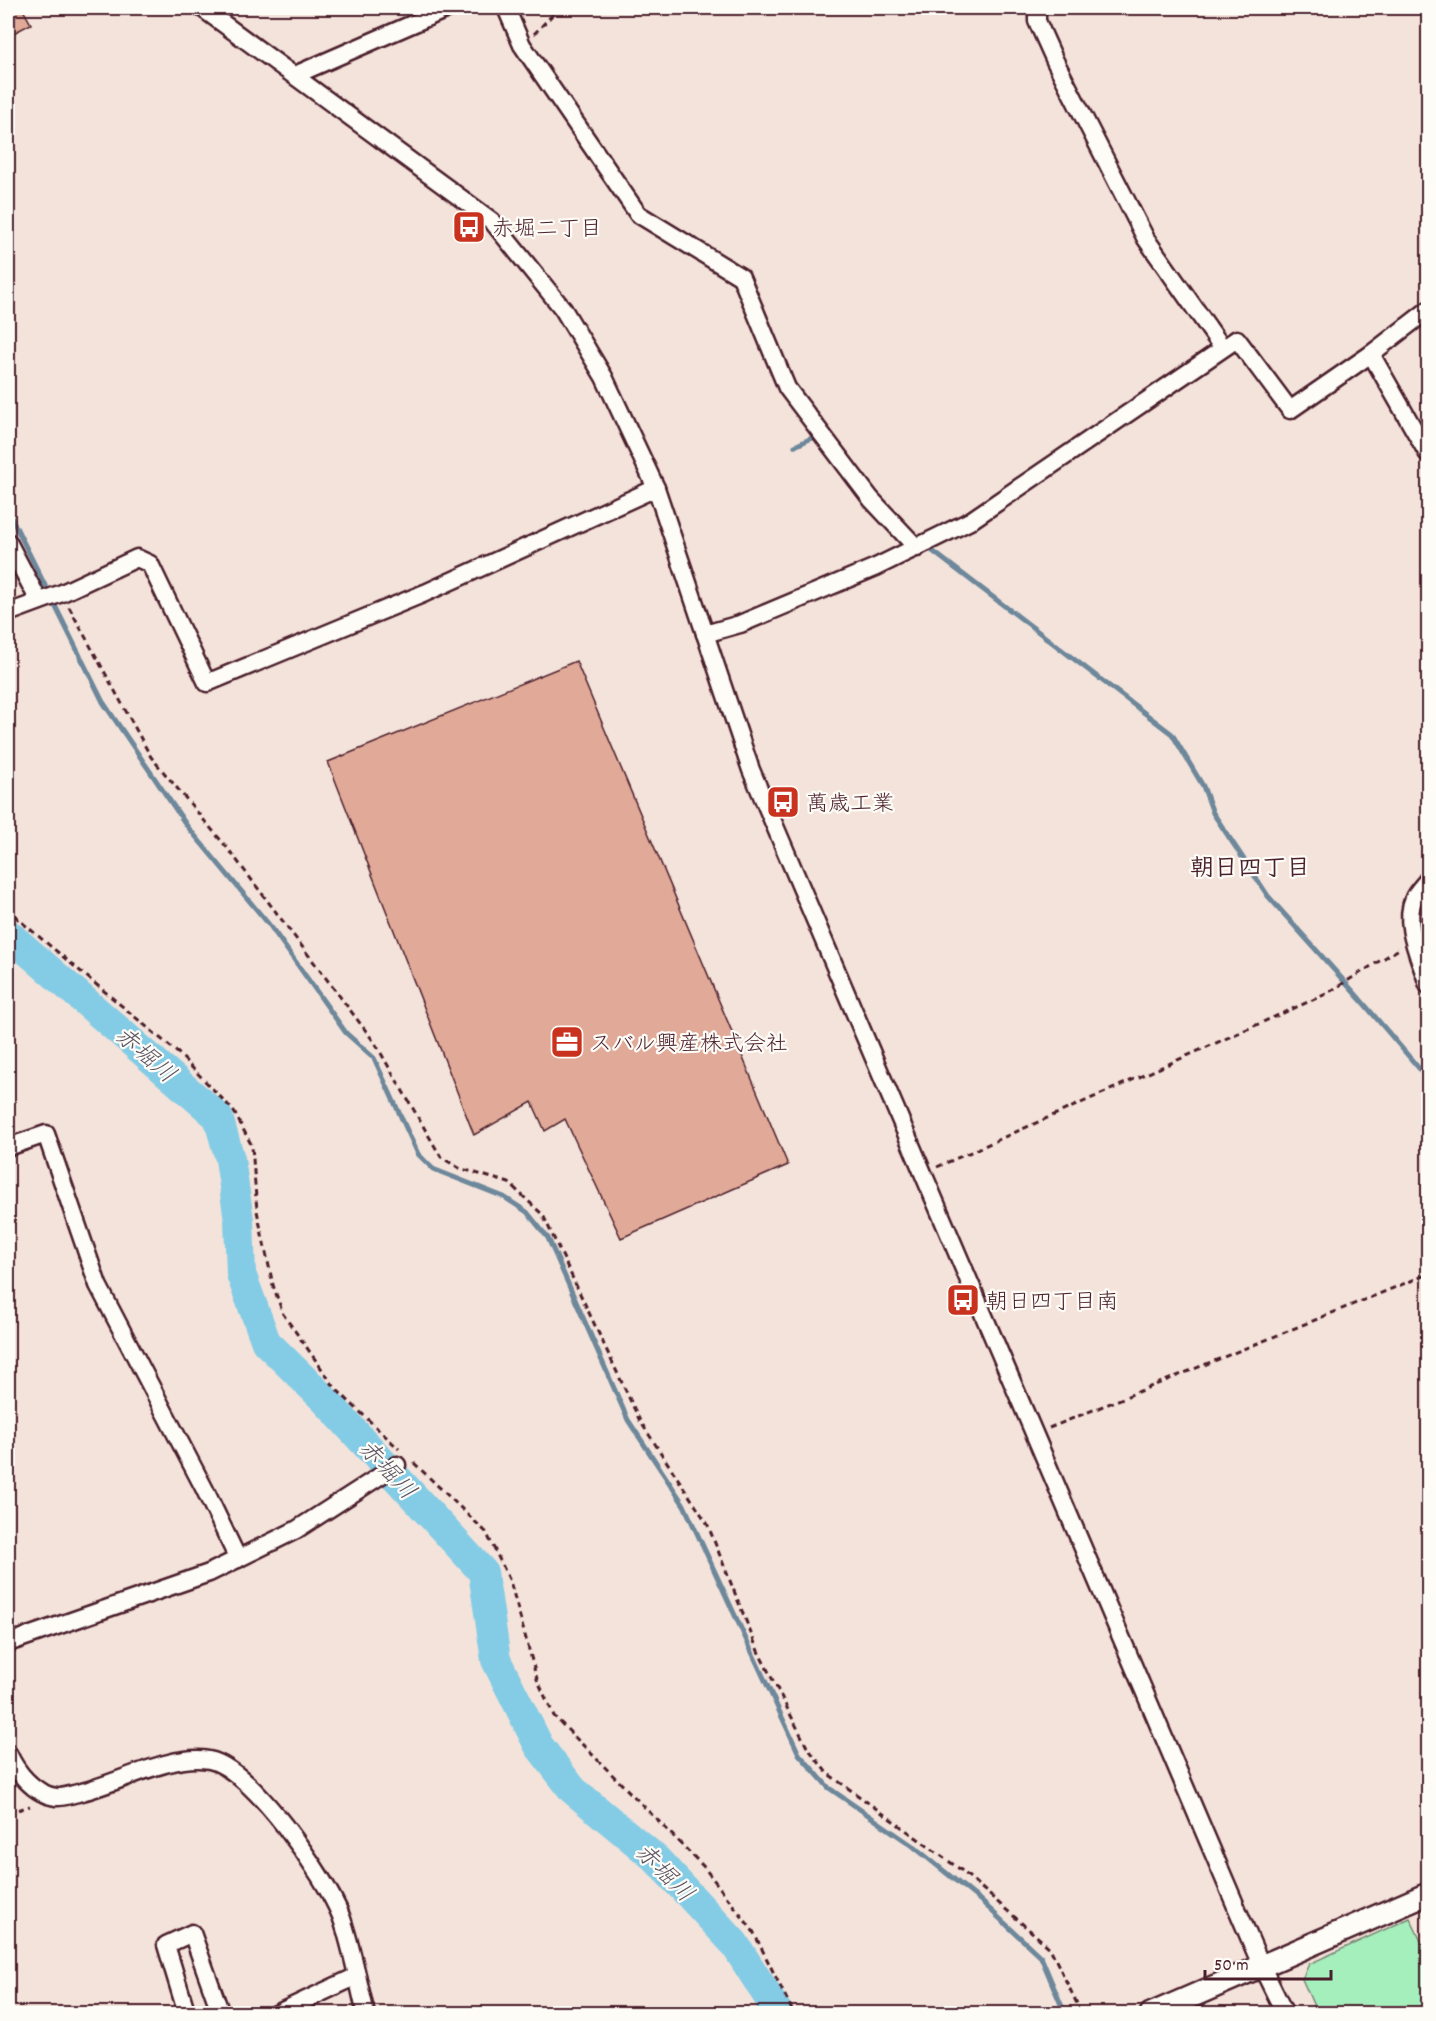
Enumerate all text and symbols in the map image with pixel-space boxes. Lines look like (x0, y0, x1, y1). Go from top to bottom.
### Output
bus stop icon: 赤堀二丁目 (451, 209, 487, 245)
place label: 赤堀二丁目 (492, 215, 602, 246)
bus stop icon: 萬歳工業 (765, 784, 801, 820)
place label: 萬歳工業 (806, 790, 894, 821)
district label: 朝日四丁目 (1190, 853, 1310, 887)
water label: 赤堀川 (106, 1020, 182, 1093)
office icon: スバル興産株式会社 (549, 1024, 585, 1060)
place label: スバル興産株式会社 (590, 1030, 788, 1061)
bus stop icon: 朝日四丁目南 (945, 1282, 981, 1318)
place label: 朝日四丁目南 (986, 1288, 1118, 1319)
water label: 赤堀川 (349, 1433, 423, 1509)
water label: 赤堀川 (625, 1837, 700, 1912)
scale bar (1205, 1943, 1331, 1981)
text: 50 m (1214, 1954, 1249, 1979)

